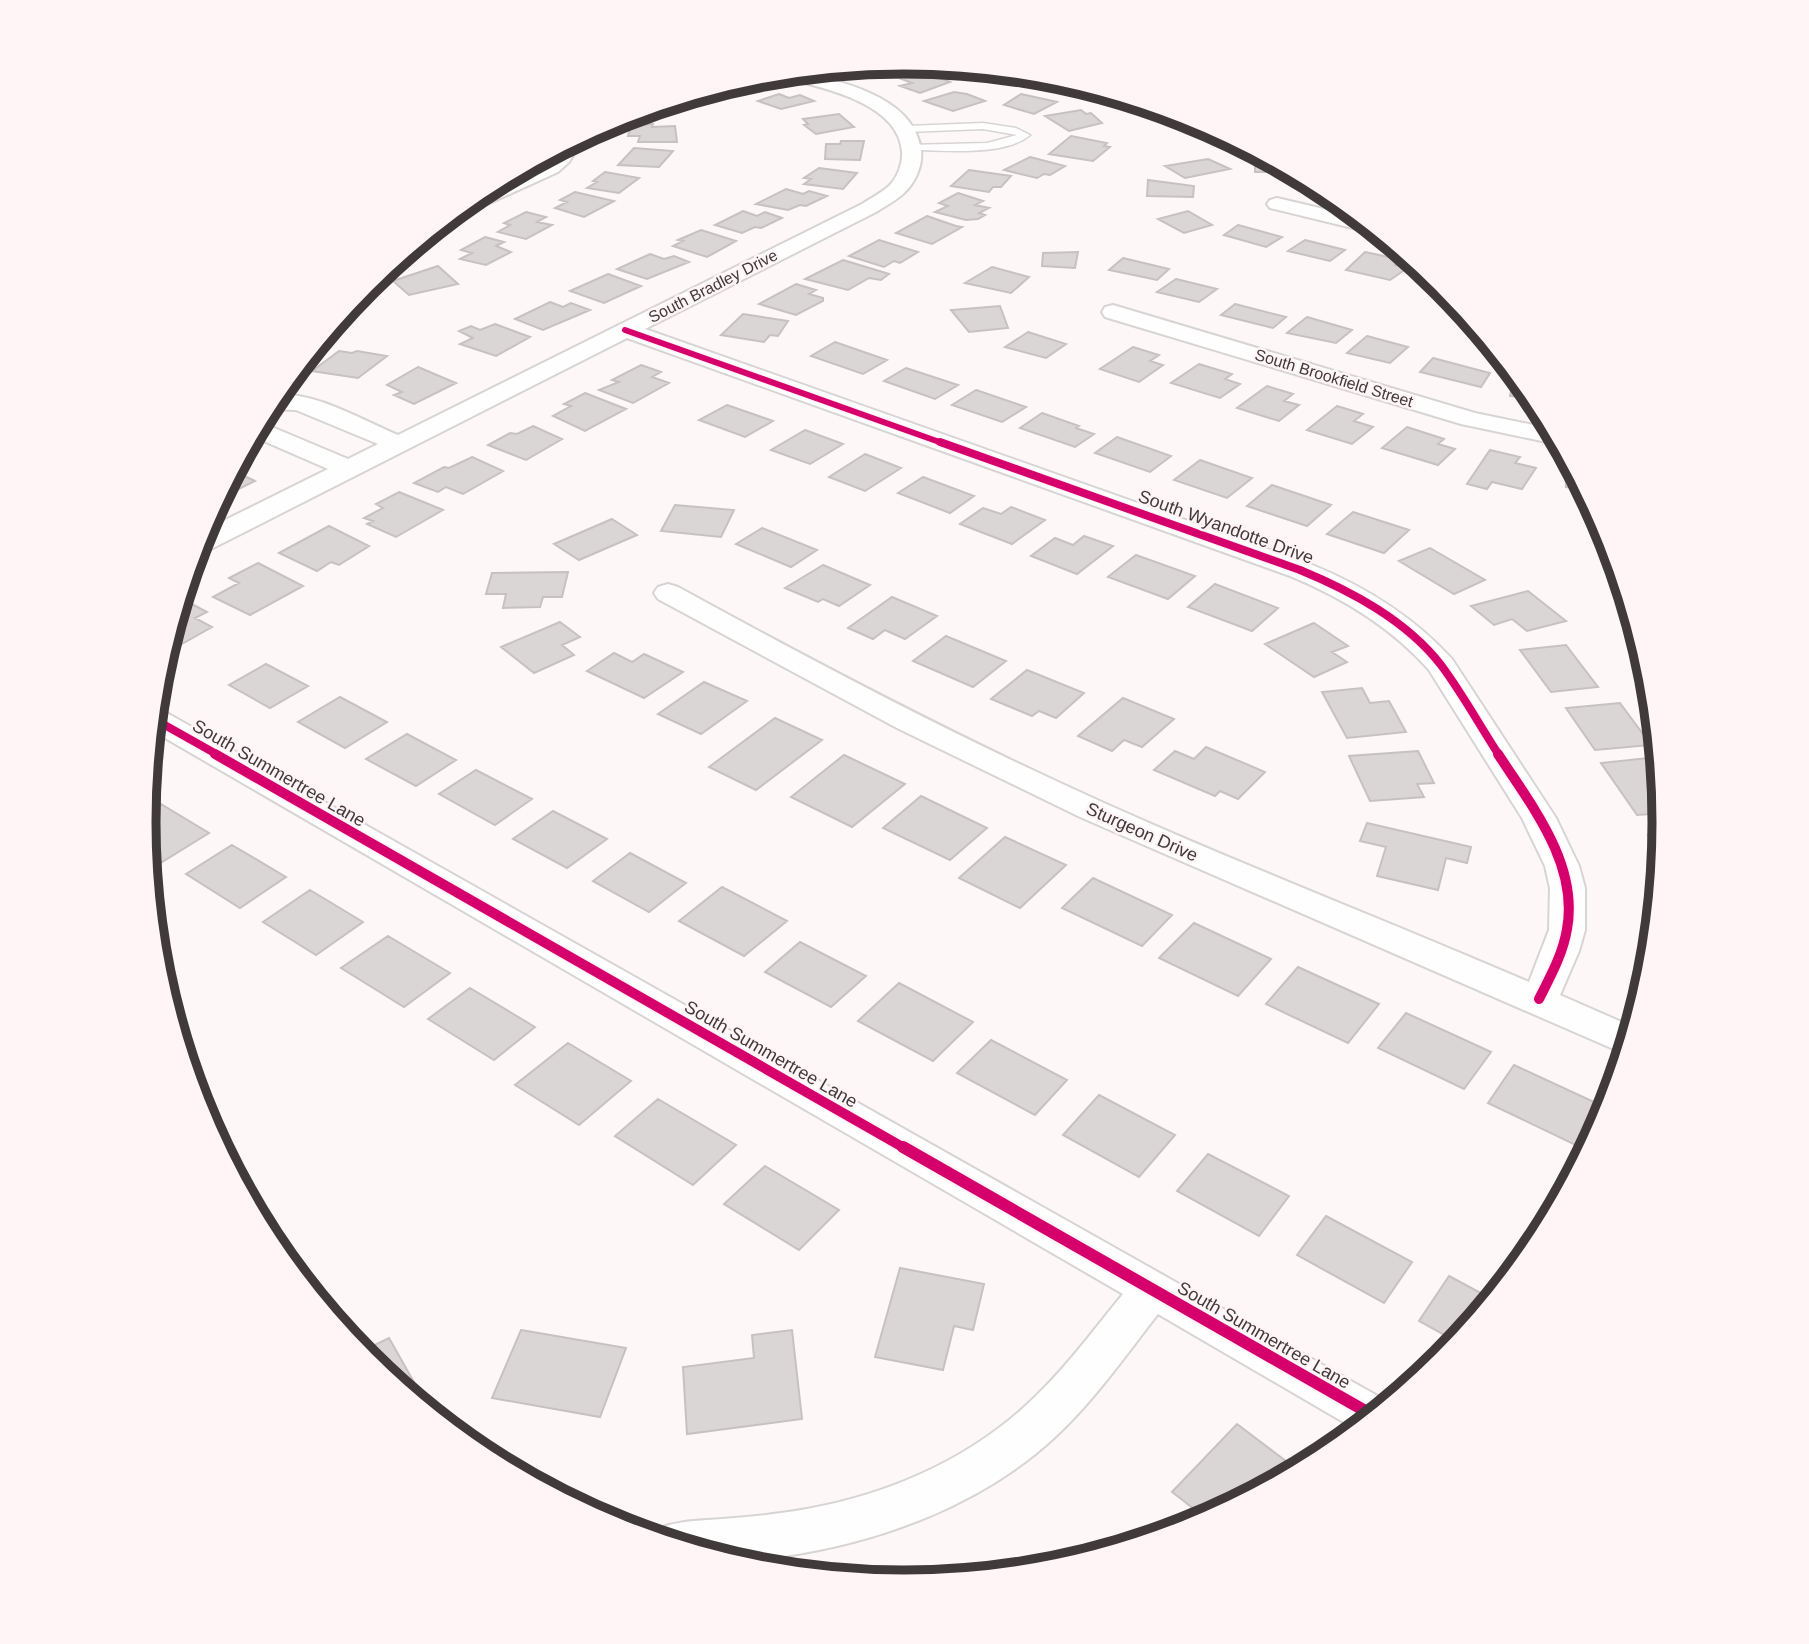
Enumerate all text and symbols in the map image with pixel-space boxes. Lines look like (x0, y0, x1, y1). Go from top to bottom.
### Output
street label: South Bradley Drive (646, 246, 780, 326)
street label: South Brookfield Street (1253, 346, 1416, 410)
street label: South Wyandotte Drive (1136, 486, 1316, 568)
street label: South Summertree Lane (189, 715, 369, 831)
street label: Sturgeon Drive (1083, 798, 1201, 866)
street label: South Summertree Lane (681, 996, 861, 1112)
street label: South Summertree Lane (1174, 1277, 1354, 1393)

